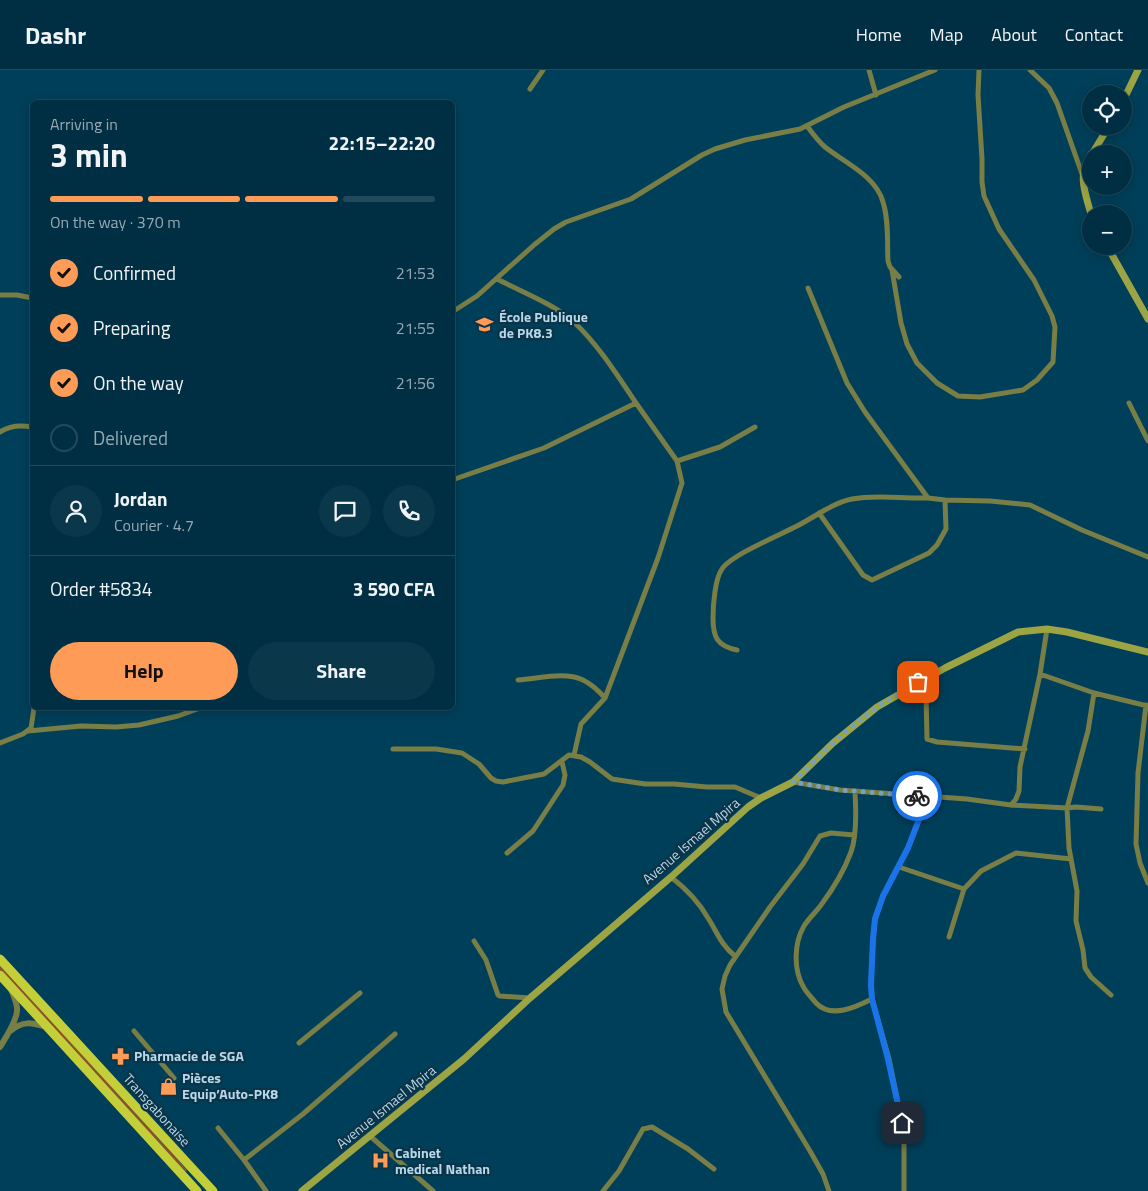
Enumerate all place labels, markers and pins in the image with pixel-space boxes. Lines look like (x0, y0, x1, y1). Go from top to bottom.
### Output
place label: École Publique de PK8.3 (499, 306, 588, 343)
school or university icon: École Publique de PK8.3 (475, 315, 495, 335)
pin (897, 661, 939, 703)
place label: Pharmacie de SGA (134, 1045, 244, 1066)
pharmacy icon: Pharmacie de SGA (110, 1046, 130, 1066)
place label: Pièces Equip’Auto-PK8 (182, 1067, 278, 1104)
shop icon: Pièces Equip’Auto-PK8 (158, 1076, 178, 1096)
pin (881, 1102, 923, 1144)
place label: Cabinet medical Nathan (395, 1142, 490, 1179)
hospital icon: Cabinet medical Nathan (371, 1151, 391, 1171)

